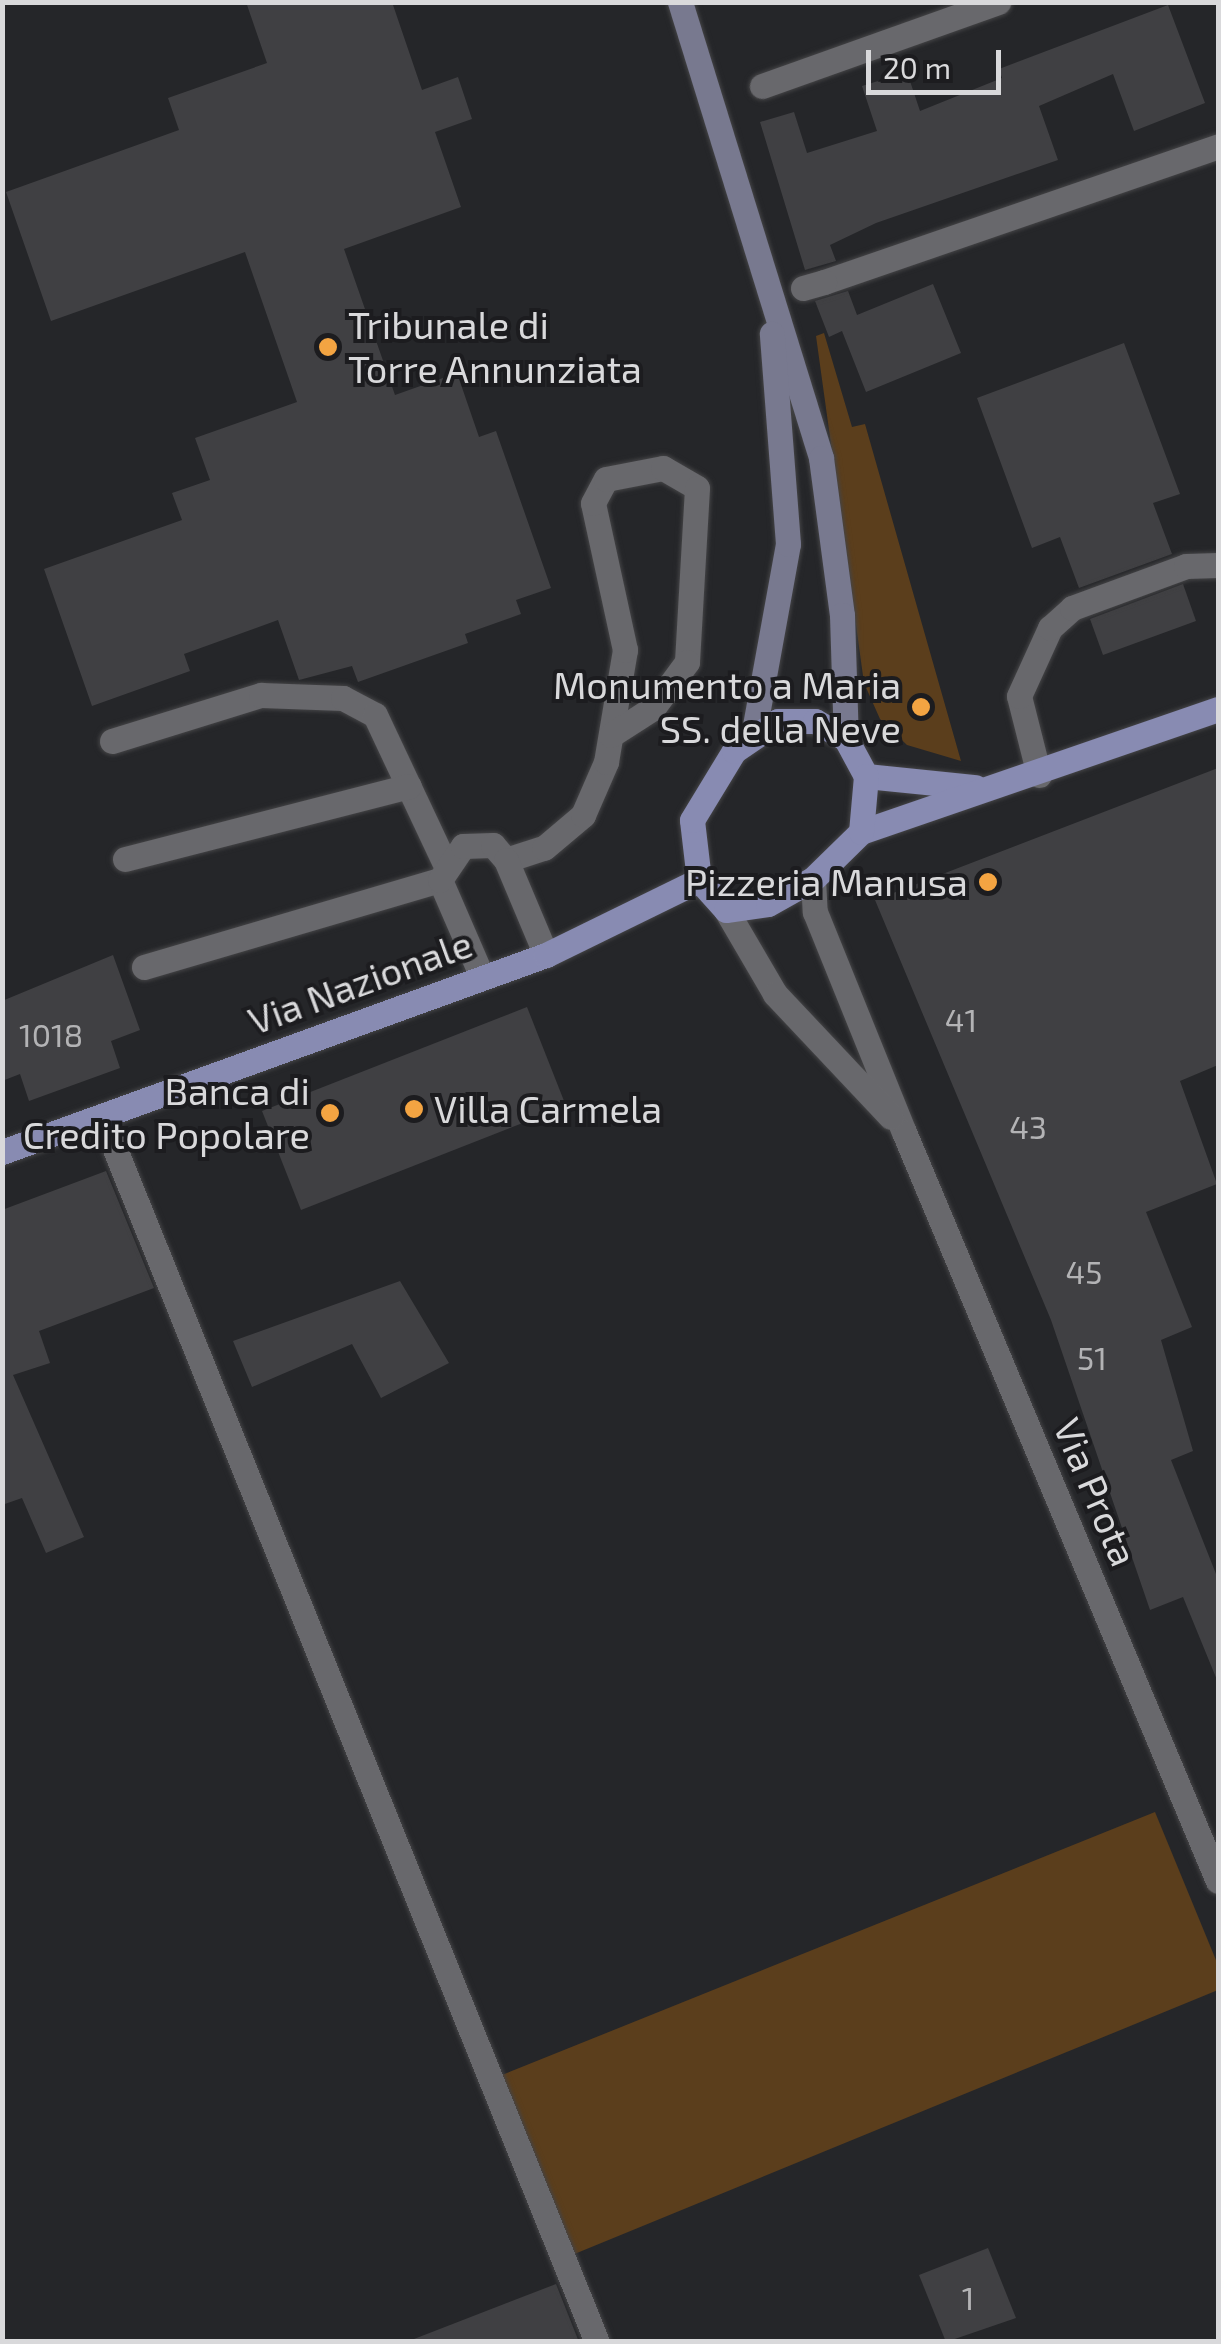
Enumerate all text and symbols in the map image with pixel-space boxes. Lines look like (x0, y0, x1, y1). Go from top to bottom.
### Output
scale bar (871, 30, 1006, 92)
text: 20 m (883, 49, 951, 85)
place label: Tribunale di Torre Annunziata (348, 302, 643, 392)
marker: Tribunale di Torre Annunziata (317, 336, 339, 358)
place label: Monumento a Maria SS. della Neve (553, 662, 901, 752)
marker: Monumento a Maria SS. della Neve (910, 696, 932, 718)
place label: Pizzeria Manusa (685, 859, 968, 905)
marker: Pizzeria Manusa (977, 871, 999, 893)
street label: Via Nazionale (242, 920, 478, 1044)
house number: 41 (945, 1000, 977, 1038)
house number: 1018 (19, 1015, 83, 1053)
place label: Banca di Credito Popolare (23, 1068, 310, 1158)
place label: Villa Carmela (434, 1086, 662, 1132)
marker: Villa Carmela (403, 1098, 425, 1120)
marker: Banca di Credito Popolare (319, 1102, 341, 1124)
house number: 43 (1009, 1107, 1047, 1145)
house number: 45 (1066, 1252, 1102, 1290)
house number: 51 (1077, 1338, 1107, 1376)
street label: Via Prota (1045, 1411, 1147, 1573)
house number: 1 (962, 2278, 974, 2316)

